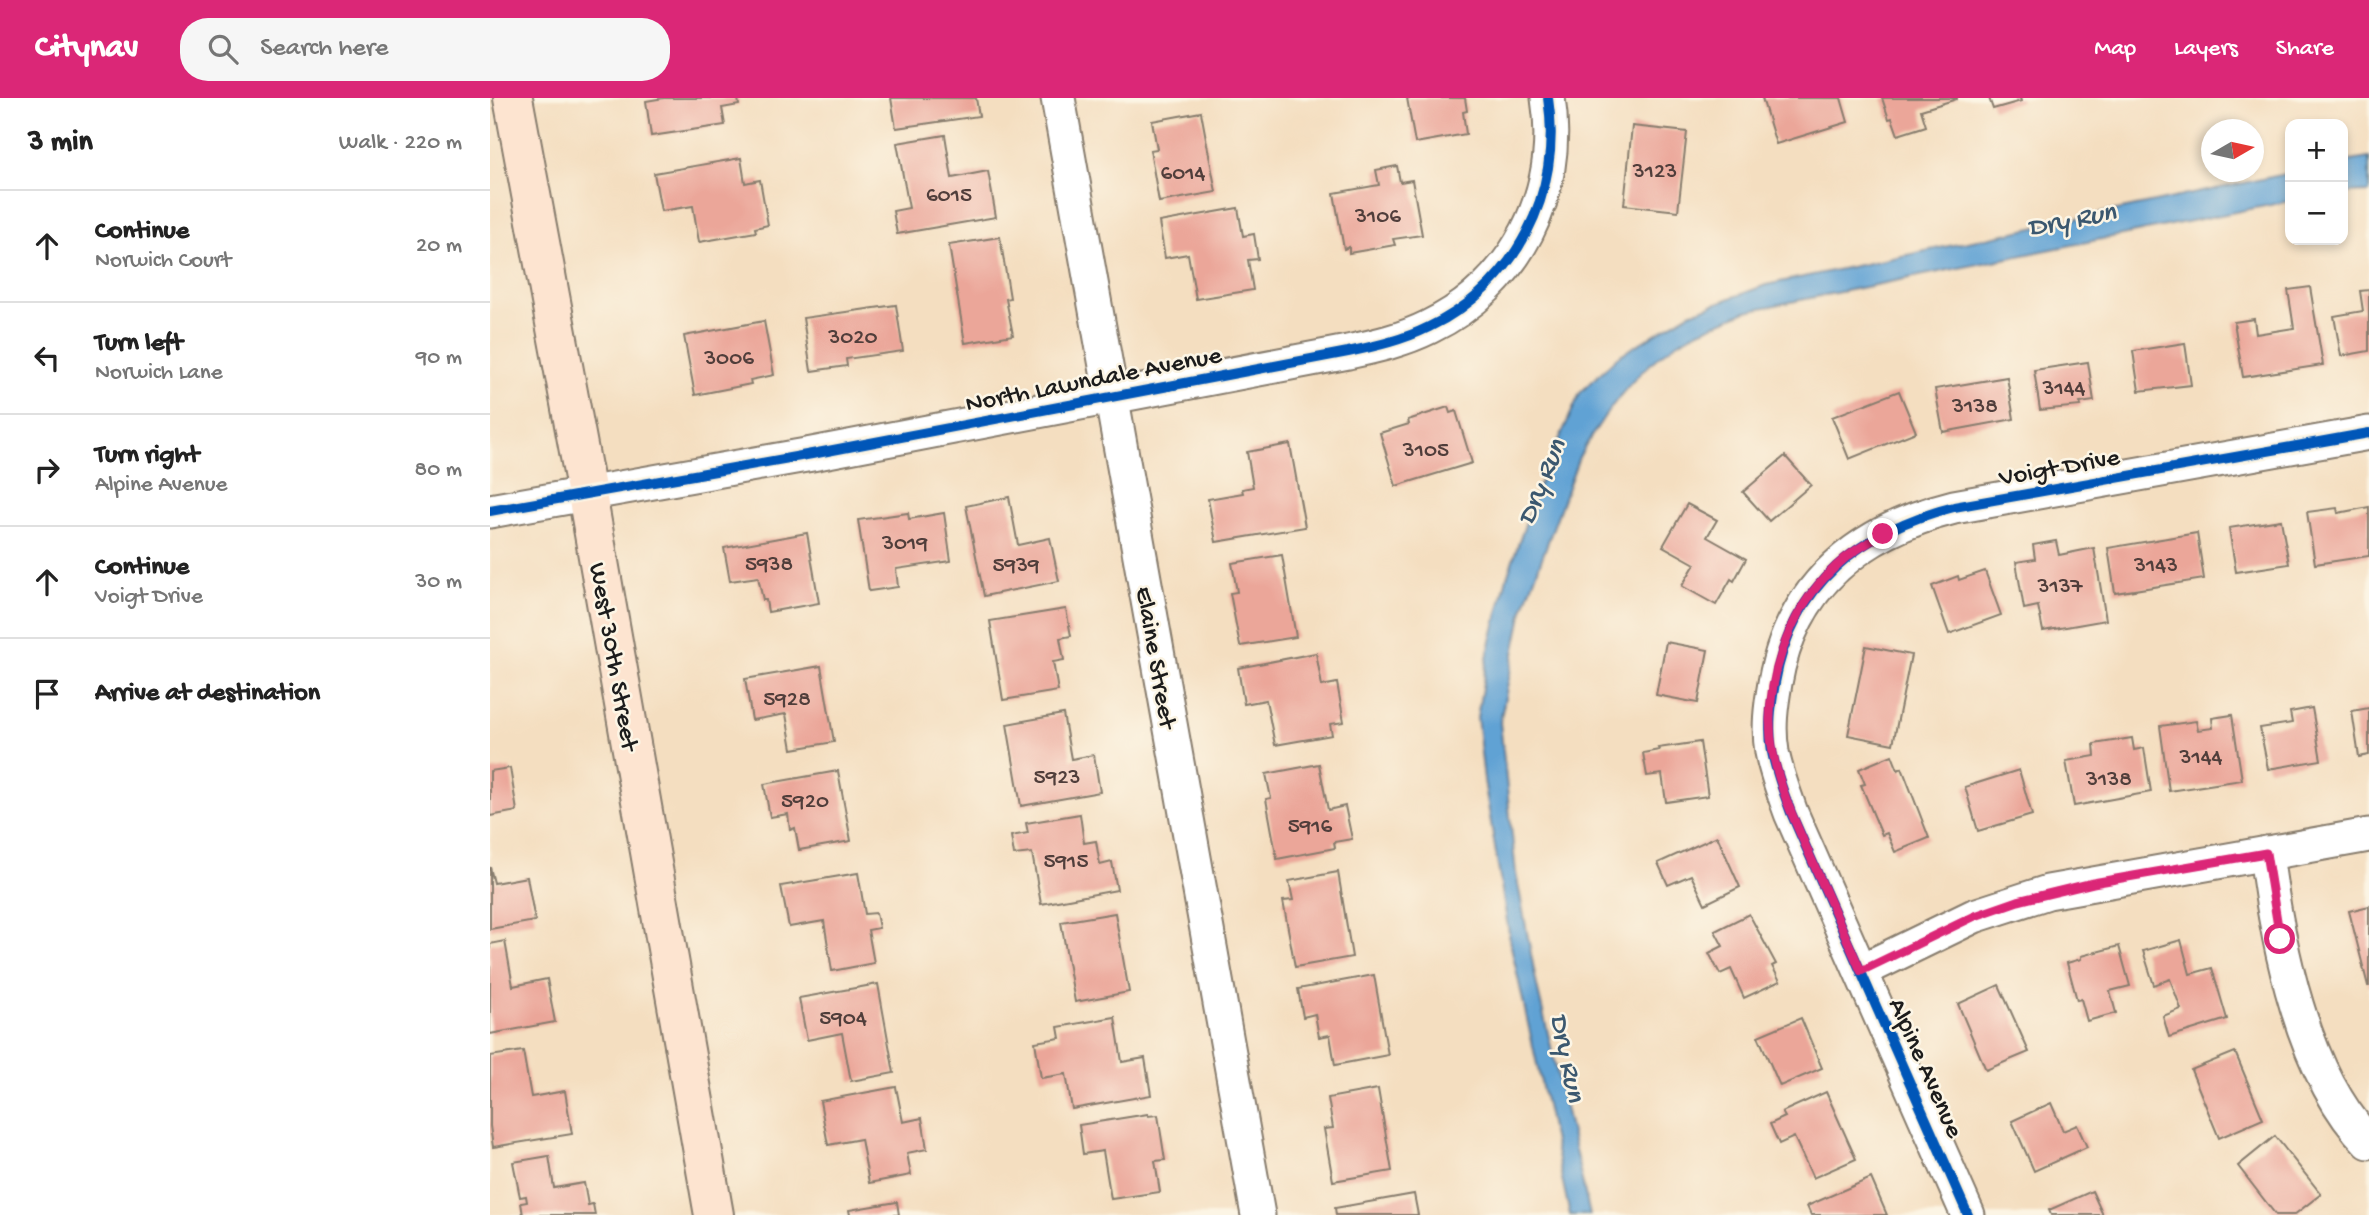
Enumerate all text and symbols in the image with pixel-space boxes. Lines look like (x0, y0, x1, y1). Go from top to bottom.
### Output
search box (180, 18, 670, 81)
text: Citynav (35, 30, 138, 68)
icon: search (204, 30, 242, 68)
text: Search here (260, 34, 388, 65)
text: Map (2094, 35, 2136, 64)
text: Layers (2174, 35, 2238, 64)
text: Share (2276, 35, 2334, 64)
north arrow (2201, 119, 2264, 182)
map controls (2285, 119, 2348, 245)
button: + (2285, 119, 2348, 182)
text: 3 min (28, 126, 93, 161)
text: Walk · 220 m (339, 130, 462, 157)
house number: 3123 (1632, 159, 1677, 186)
house number: 6014 (1161, 161, 1206, 188)
button: − (2285, 182, 2348, 245)
house number: 6015 (926, 183, 972, 210)
water label: Dry Run (2025, 197, 2120, 246)
house number: 3106 (1354, 204, 1401, 231)
text: Continue (95, 217, 189, 248)
icon: ahead (28, 227, 66, 265)
text: 20 m (416, 233, 462, 260)
text: Norwich Court (95, 248, 231, 275)
house number: 3020 (827, 325, 878, 352)
text: Turn left (95, 329, 183, 360)
icon: left (28, 339, 66, 377)
street label: North Lawndale Avenue (963, 341, 1225, 421)
text: 90 m (416, 345, 462, 372)
house number: 3006 (703, 346, 754, 373)
text: Norwich Lane (95, 360, 223, 387)
house number: 3144 (2042, 376, 2086, 403)
house number: 3138 (1951, 394, 1998, 421)
water label: Dry Run (1511, 434, 1576, 530)
house number: 3105 (1402, 438, 1449, 465)
text: Turn right (95, 441, 199, 472)
street label: Voigt Drive (1996, 443, 2123, 495)
icon: right (28, 451, 66, 489)
text: 80 m (415, 457, 462, 484)
text: Alpine Avenue (95, 472, 227, 499)
route end (1867, 518, 1898, 549)
house number: 3019 (881, 531, 928, 558)
house number: 5938 (745, 552, 793, 579)
text: Continue (95, 553, 189, 584)
house number: 5939 (992, 553, 1040, 580)
house number: 3143 (2133, 553, 2178, 580)
street label: West 30th Street (580, 560, 644, 755)
icon: ahead (28, 563, 66, 601)
text: 30 m (415, 569, 462, 596)
house number: 3137 (2036, 574, 2084, 601)
text: Voigt Drive (95, 584, 203, 611)
street label: Elaine Street (1126, 585, 1182, 733)
icon: arrive (28, 675, 66, 713)
text: Arrive at destination (95, 679, 320, 710)
house number: 5928 (763, 687, 811, 714)
house number: 3144 (2179, 745, 2223, 772)
house number: 5923 (1034, 765, 1080, 792)
house number: 3138 (2085, 767, 2132, 794)
house number: 5920 (781, 789, 829, 816)
house number: 5916 (1288, 814, 1333, 841)
house number: 5915 (1043, 849, 1089, 876)
route start (2264, 923, 2295, 954)
street label: Alpine Avenue (1879, 994, 1969, 1144)
house number: 5904 (819, 1006, 867, 1033)
water label: Dry Run (1540, 1011, 1591, 1106)

